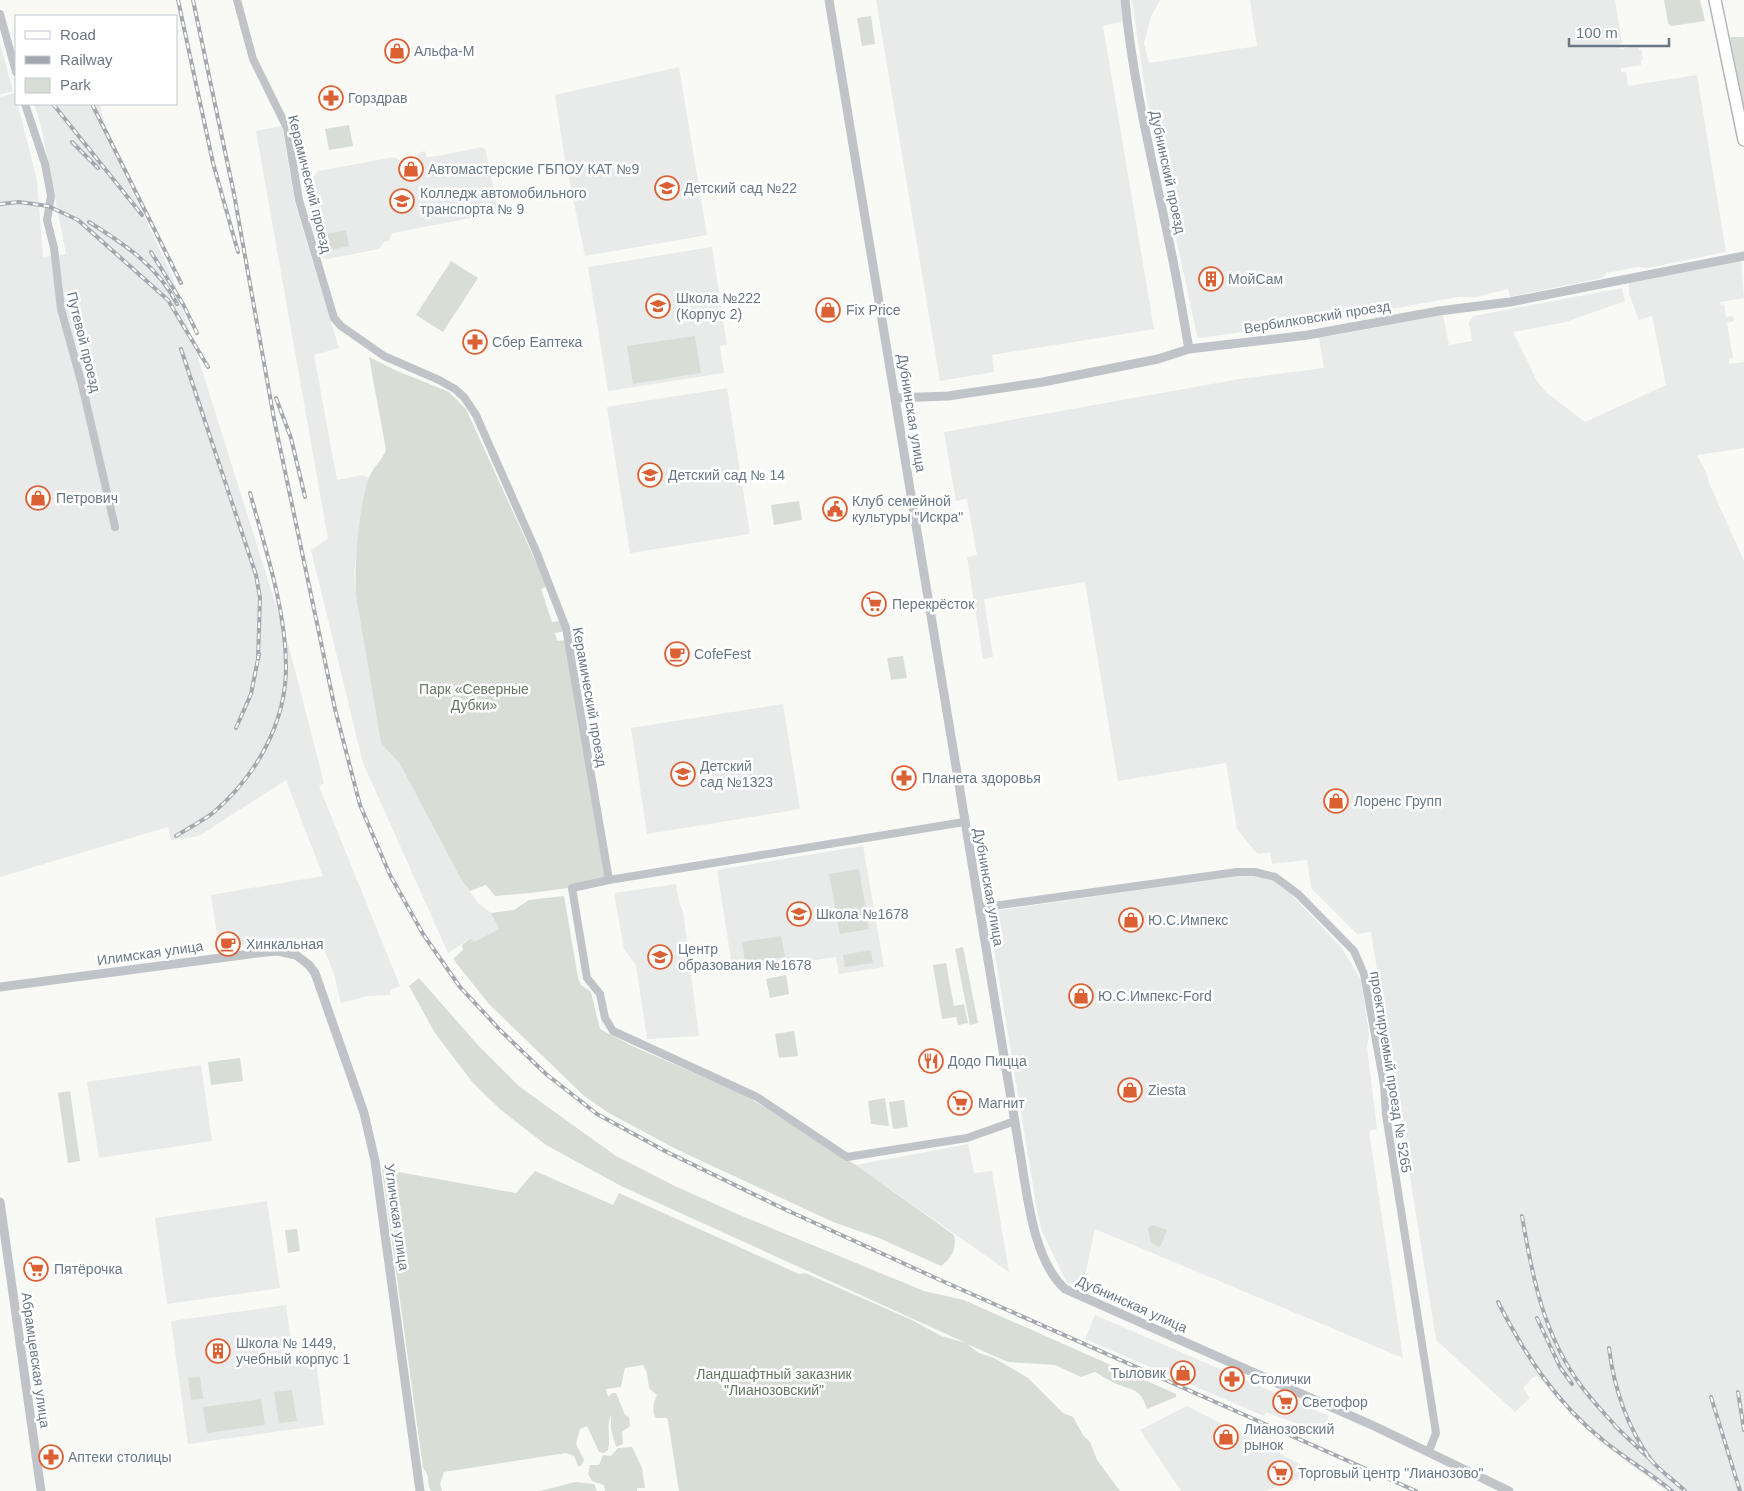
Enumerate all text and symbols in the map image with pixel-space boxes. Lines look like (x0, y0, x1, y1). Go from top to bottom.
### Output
legend (15, 15, 178, 105)
scale bar (1569, 15, 1669, 47)
text: 100 m (1576, 24, 1618, 41)
text: Road (60, 26, 96, 43)
shop icon: Альфа-М (384, 38, 410, 64)
place label: Альфа-М (414, 43, 474, 59)
text: Railway (60, 51, 113, 68)
text: Park (60, 76, 91, 93)
pharmacy icon: Горздрав (318, 85, 344, 111)
place label: Горздрав (348, 90, 407, 106)
street label: Дубнинский проезд (1147, 109, 1189, 235)
street label: Керамический проезд (285, 113, 335, 255)
shop icon: Автомастерские ГБПОУ КАТ №9 (398, 156, 424, 182)
place label: Автомастерские ГБПОУ КАТ №9 (428, 161, 639, 177)
school or university icon: Детский сад №22 (654, 175, 680, 201)
place label: Детский сад №22 (684, 180, 797, 196)
place label: Колледж автомобильного транспорта № 9 (420, 185, 587, 217)
school or university icon: Колледж автомобильного транспорта № 9 (389, 188, 415, 214)
building icon: МойСам (1198, 266, 1224, 292)
place label: МойСам (1228, 271, 1283, 287)
street label: Путевой проезд (64, 290, 104, 394)
place label: Школа №222 (Корпус 2) (676, 290, 761, 322)
school or university icon: Школа №222 (Корпус 2) (645, 293, 671, 319)
shop icon: Fix Price (815, 297, 841, 323)
street label: Вербилковский проезд (1243, 298, 1391, 336)
place label: Fix Price (846, 302, 901, 318)
pharmacy icon: Сбер Еаптека (462, 329, 488, 355)
place label: Сбер Еаптека (492, 334, 583, 350)
street label: Дубнинская улица (895, 353, 929, 473)
school or university icon: Детский сад № 14 (637, 462, 663, 488)
place label: Детский сад № 14 (668, 467, 785, 483)
shop icon: Петрович (25, 485, 51, 511)
place label: Петрович (56, 490, 118, 506)
place label: Клуб семейной культуры "Искра" (852, 493, 963, 525)
public building icon: Клуб семейной культуры "Искра" (822, 496, 848, 522)
supermarket icon: Перекрёсток (861, 591, 887, 617)
place label: Перекрёсток (892, 596, 975, 612)
street label: Керамический проезд (570, 626, 610, 768)
cafe icon: CofeFest (664, 641, 690, 667)
place label: CofeFest (694, 646, 751, 662)
park label: Парк «Северные Дубки» (419, 681, 529, 713)
place label: Детский сад №1323 (700, 758, 773, 790)
school or university icon: Детский сад №1323 (670, 761, 696, 787)
pharmacy icon: Планета здоровья (891, 765, 917, 791)
place label: Планета здоровья (922, 770, 1041, 786)
shop icon: Лоренс Групп (1323, 788, 1349, 814)
place label: Лоренс Групп (1354, 793, 1442, 809)
street label: Дубнинская улица (971, 827, 1007, 947)
school or university icon: Школа №1678 (786, 901, 812, 927)
place label: Школа №1678 (816, 906, 909, 922)
shop icon: Ю.С.Импекс (1118, 907, 1144, 933)
place label: Ю.С.Импекс (1148, 912, 1228, 928)
cafe icon: Хинкальная (215, 931, 241, 957)
place label: Хинкальная (246, 936, 324, 952)
street label: Илимская улица (96, 938, 204, 968)
place label: Центр образования №1678 (678, 941, 812, 973)
school or university icon: Центр образования №1678 (647, 944, 673, 970)
street label: проектируемый проезд № 5265 (1367, 970, 1415, 1174)
shop icon: Ю.С.Импекс-Ford (1068, 983, 1094, 1009)
place label: Ю.С.Импекс-Ford (1098, 988, 1212, 1004)
restaurant icon: Додо Пицца (918, 1048, 944, 1074)
place label: Додо Пицца (948, 1053, 1027, 1069)
shop icon: Ziesta (1117, 1077, 1143, 1103)
place label: Ziesta (1148, 1082, 1186, 1098)
supermarket icon: Магнит (947, 1090, 973, 1116)
place label: Магнит (978, 1095, 1025, 1111)
street label: Угличская улица (382, 1163, 412, 1272)
supermarket icon: Пятёрочка (23, 1256, 49, 1282)
place label: Пятёрочка (54, 1261, 123, 1277)
street label: Дубнинская улица (1074, 1272, 1190, 1336)
street label: Абрамцевская улица (19, 1291, 53, 1429)
place label: Школа № 1449, учебный корпус 1 (236, 1335, 351, 1367)
building icon: Школа № 1449, учебный корпус 1 (205, 1338, 231, 1364)
shop icon: Тыловик (1170, 1360, 1196, 1386)
place label: Тыловик (1111, 1365, 1167, 1381)
park label: Ландшафтный заказник "Лианозовский" (696, 1366, 853, 1398)
pharmacy icon: Столички (1219, 1366, 1245, 1392)
place label: Столички (1250, 1371, 1311, 1387)
supermarket icon: Светофор (1272, 1389, 1298, 1415)
place label: Светофор (1302, 1394, 1368, 1410)
place label: Лианозовский рынок (1244, 1421, 1334, 1453)
shop icon: Лианозовский рынок (1213, 1424, 1239, 1450)
pharmacy icon: Аптеки столицы (38, 1444, 64, 1470)
place label: Аптеки столицы (68, 1449, 172, 1465)
supermarket icon: Торговый центр "Лианозово" (1267, 1460, 1293, 1486)
place label: Торговый центр "Лианозово" (1298, 1465, 1484, 1481)

